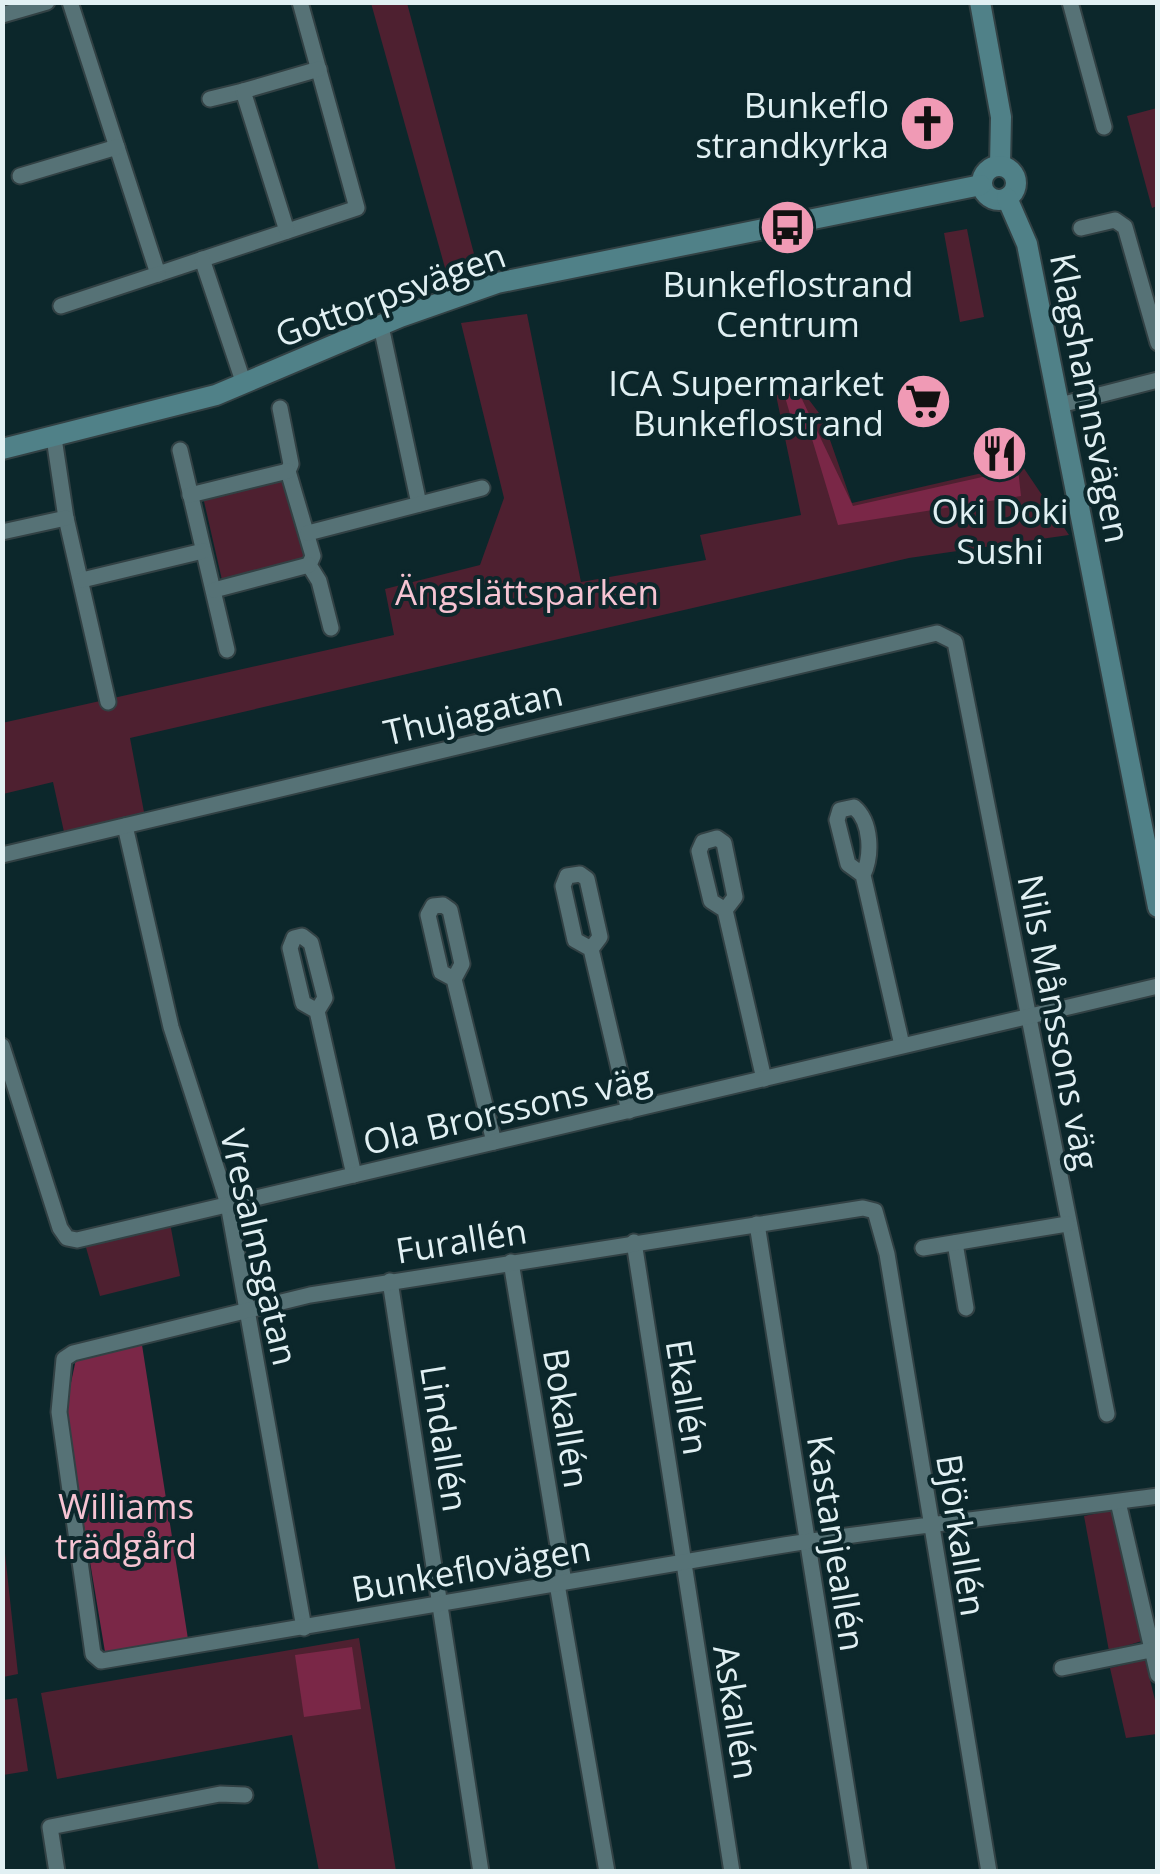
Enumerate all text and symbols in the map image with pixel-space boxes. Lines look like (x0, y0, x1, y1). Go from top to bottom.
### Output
place label: Bunkeflo strandkyrka (695, 81, 889, 168)
church icon: Bunkeflo strandkyrka (898, 94, 958, 154)
bus stop icon: Bunkeflostrand Centrum (758, 197, 818, 257)
street label: Gottorpsvägen (268, 231, 512, 357)
street label: Klagshamnsvägen (1040, 249, 1142, 547)
place label: Bunkeflostrand Centrum (662, 260, 914, 347)
place label: ICA Supermarket Bunkeflostrand (608, 359, 884, 446)
supermarket icon: ICA Supermarket Bunkeflostrand (893, 372, 953, 432)
restaurant icon: Oki Doki Sushi (970, 424, 1030, 484)
place label: Oki Doki Sushi (931, 487, 1069, 574)
park label: Ängslättsparken (395, 568, 659, 615)
street label: Thujagatan (379, 669, 567, 755)
street label: Nils Månssons väg (1007, 870, 1111, 1174)
street label: Ola Brorssons väg (358, 1053, 656, 1165)
street label: Vresalmsgatan (210, 1124, 310, 1370)
street label: Furallén (392, 1206, 530, 1274)
street label: Ekallén (656, 1336, 720, 1458)
street label: Bokallén (533, 1345, 601, 1491)
street label: Lindallén (410, 1361, 480, 1515)
street label: Kastanjeallén (797, 1432, 877, 1654)
street label: Björkallén (926, 1451, 998, 1619)
park label: Williams trädgård (55, 1482, 197, 1569)
street label: Bunkeflovägen (348, 1524, 594, 1612)
street label: Askallén (703, 1641, 771, 1783)

